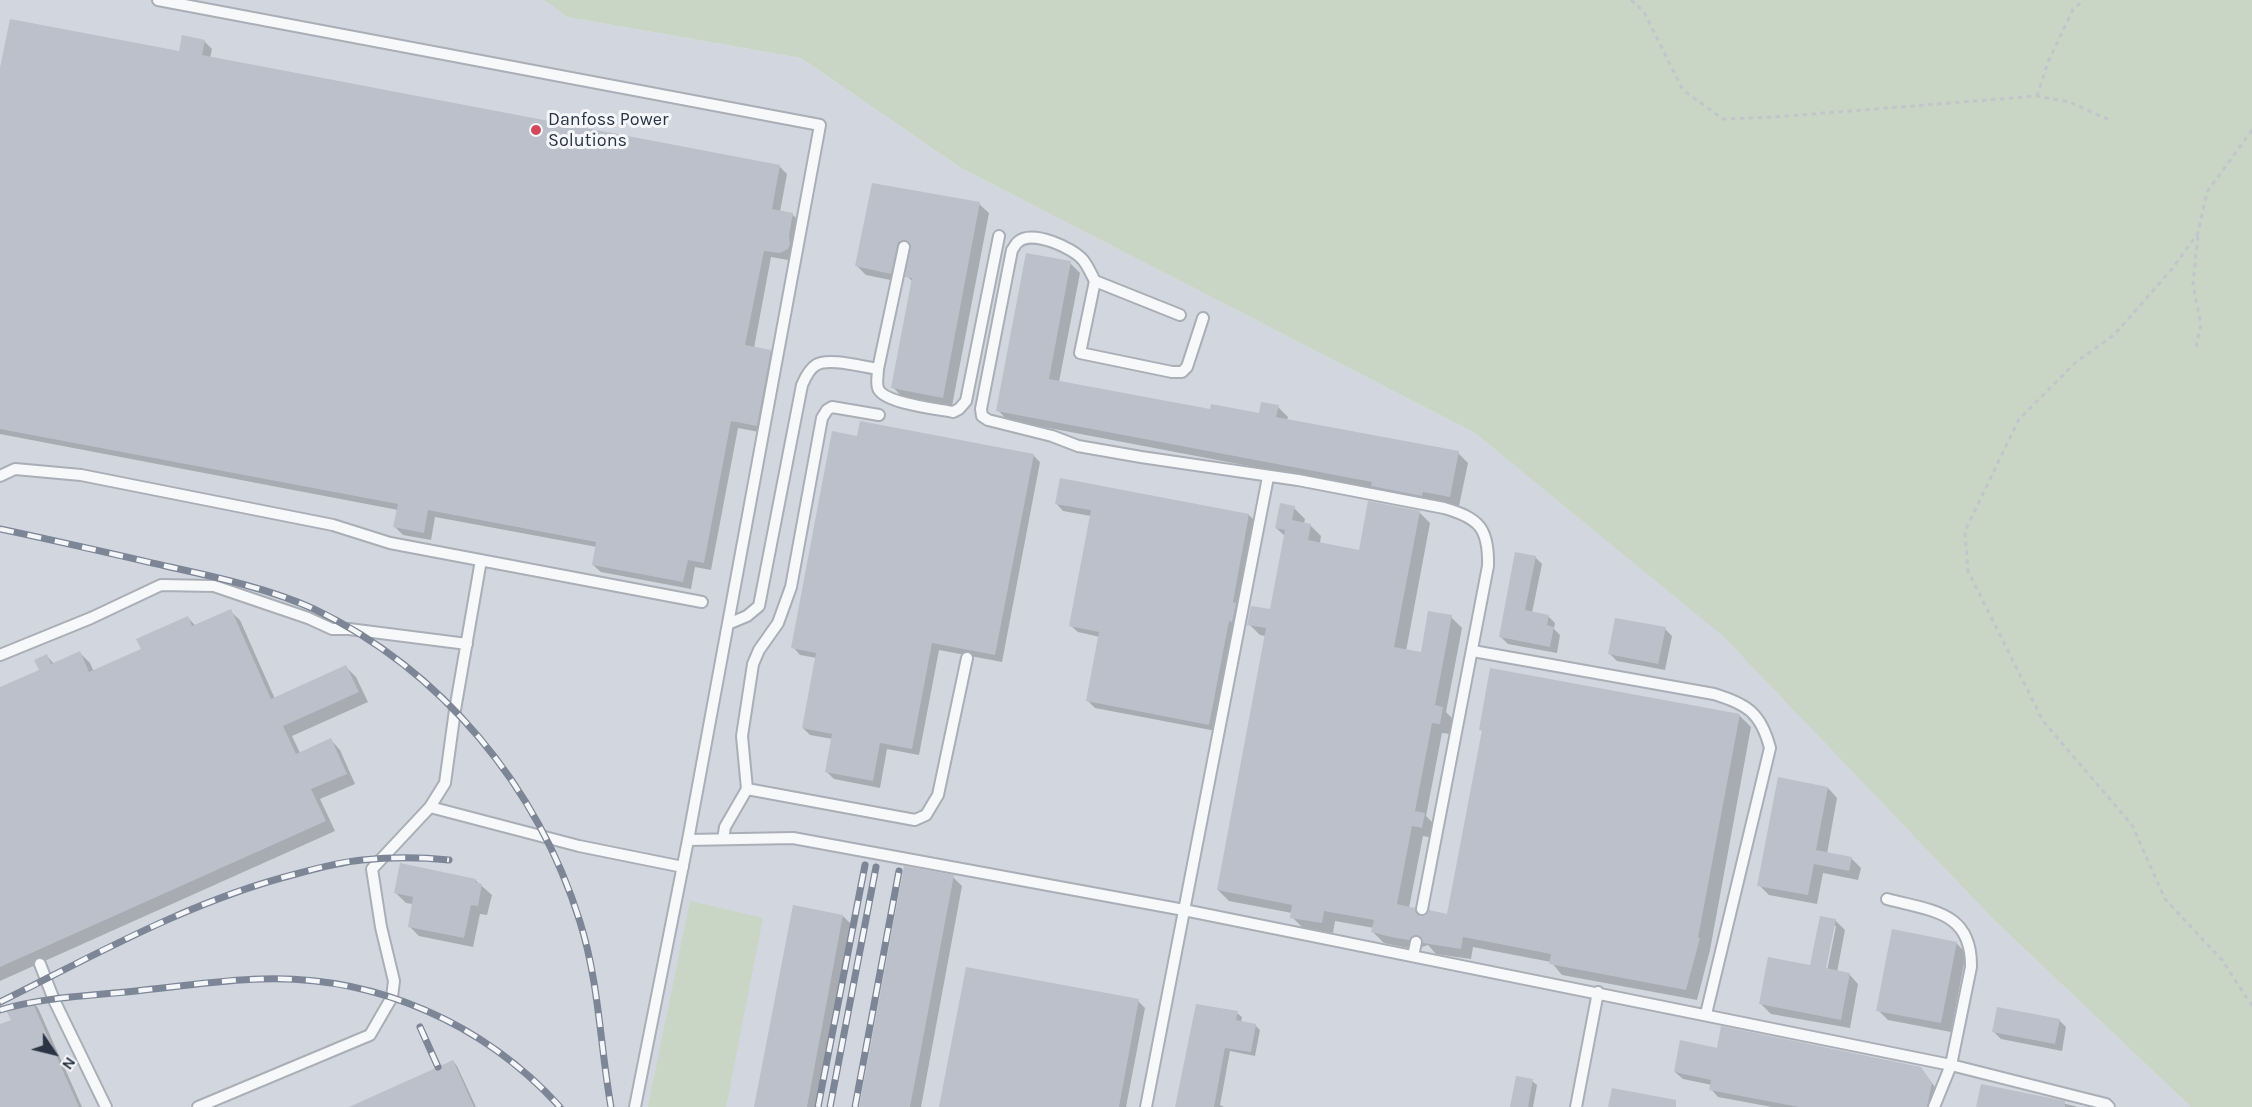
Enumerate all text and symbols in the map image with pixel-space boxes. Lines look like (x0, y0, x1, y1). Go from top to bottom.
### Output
place label: Danfoss Power Solutions (548, 109, 668, 152)
marker: Danfoss Power Solutions (529, 123, 543, 137)
north arrow (24, 1023, 84, 1083)
text: N (58, 1053, 80, 1074)

